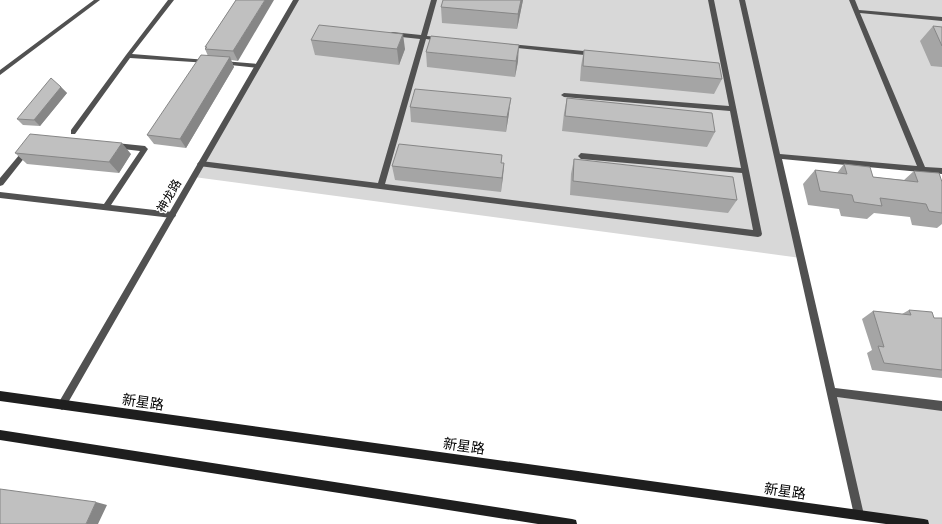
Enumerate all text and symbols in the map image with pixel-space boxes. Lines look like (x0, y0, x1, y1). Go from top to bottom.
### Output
street label: 神龙路 (154, 177, 184, 215)
street label: 新星路 (121, 391, 165, 413)
street label: 新星路 (442, 435, 486, 457)
street label: 新星路 (763, 480, 807, 502)

